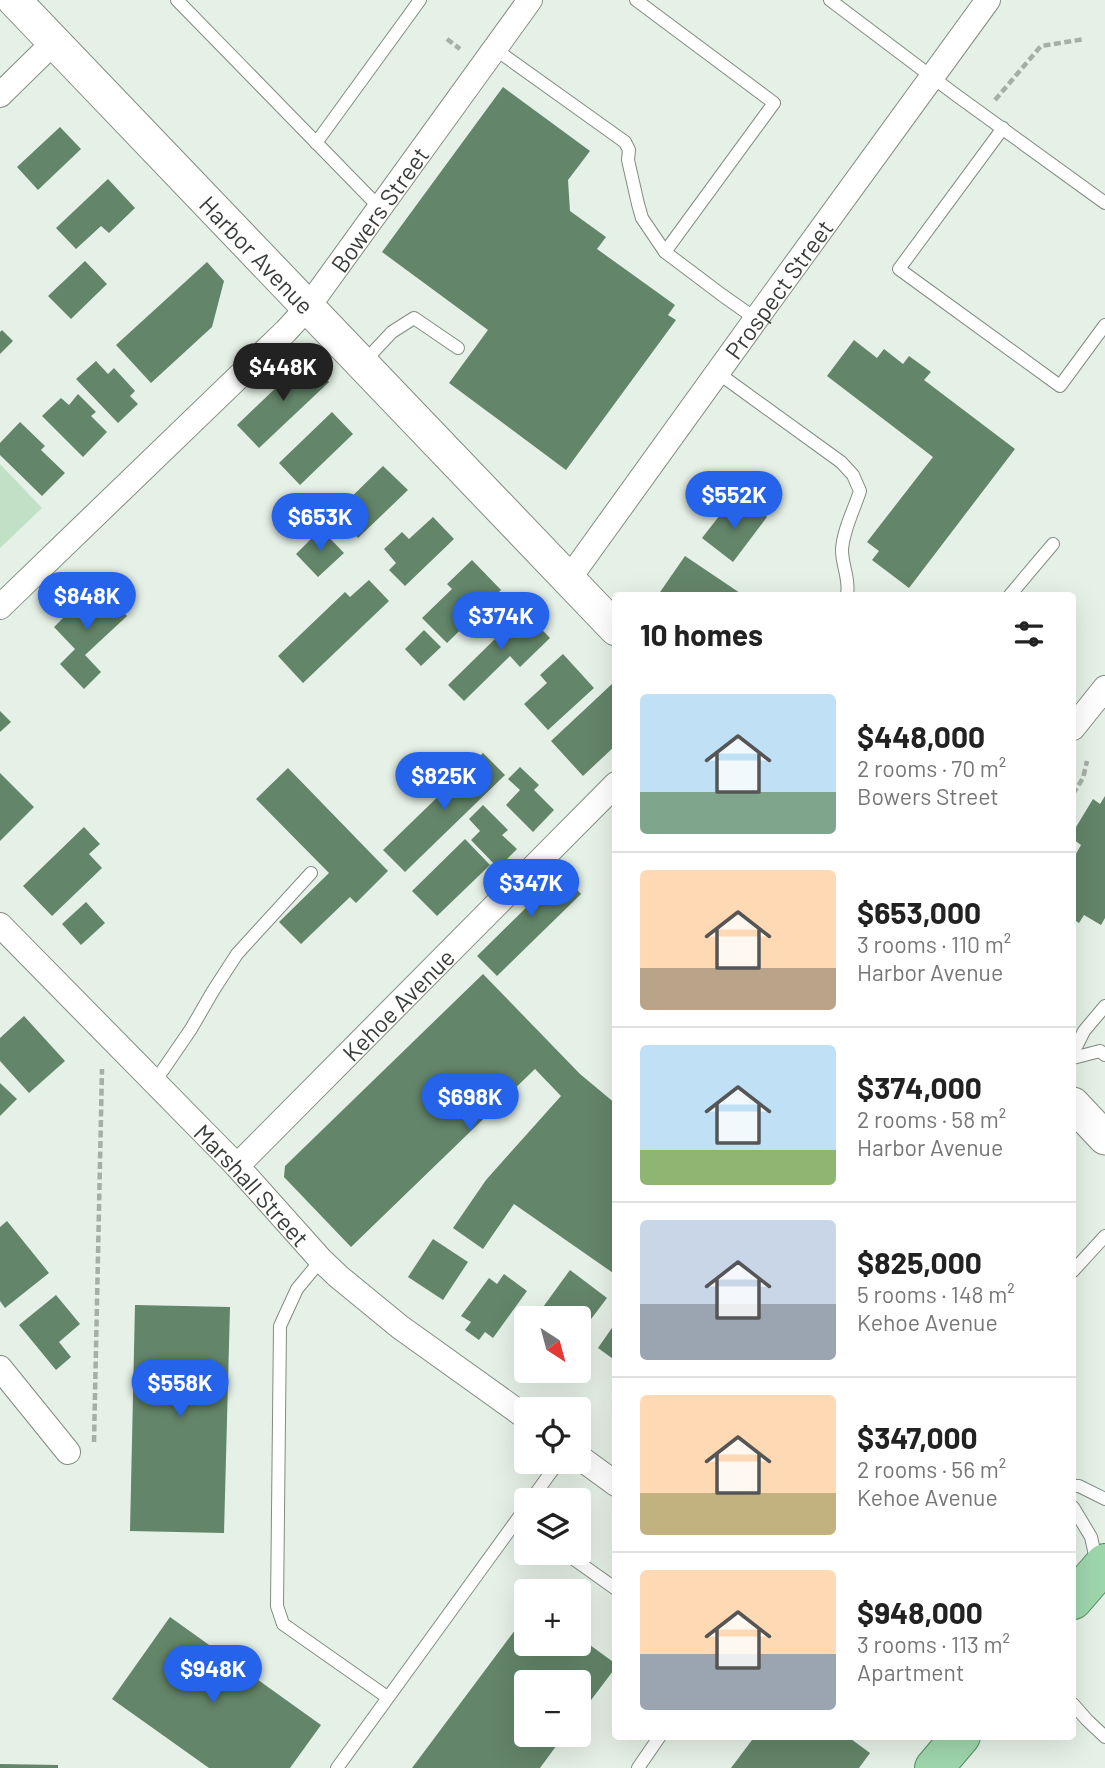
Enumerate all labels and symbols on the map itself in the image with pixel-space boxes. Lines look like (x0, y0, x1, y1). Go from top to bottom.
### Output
street label: Bowers Street (324, 141, 434, 277)
street label: Harbor Avenue (194, 189, 321, 319)
street label: Prospect Street (718, 214, 838, 364)
pin: $448K (234, 344, 332, 403)
pin: $552K (685, 472, 783, 531)
pin: $653K (271, 494, 369, 553)
pin: $848K (38, 572, 136, 632)
pin: $374K (452, 592, 550, 652)
pin: $825K (395, 752, 493, 812)
pin: $347K (482, 860, 580, 919)
street label: Kehoe Avenue (336, 942, 460, 1067)
pin: $698K (421, 1074, 519, 1133)
street label: Marshall Street (189, 1117, 316, 1252)
north arrow (514, 1306, 592, 1382)
pin: $558K (131, 1360, 229, 1419)
pin: $948K (164, 1646, 262, 1705)

